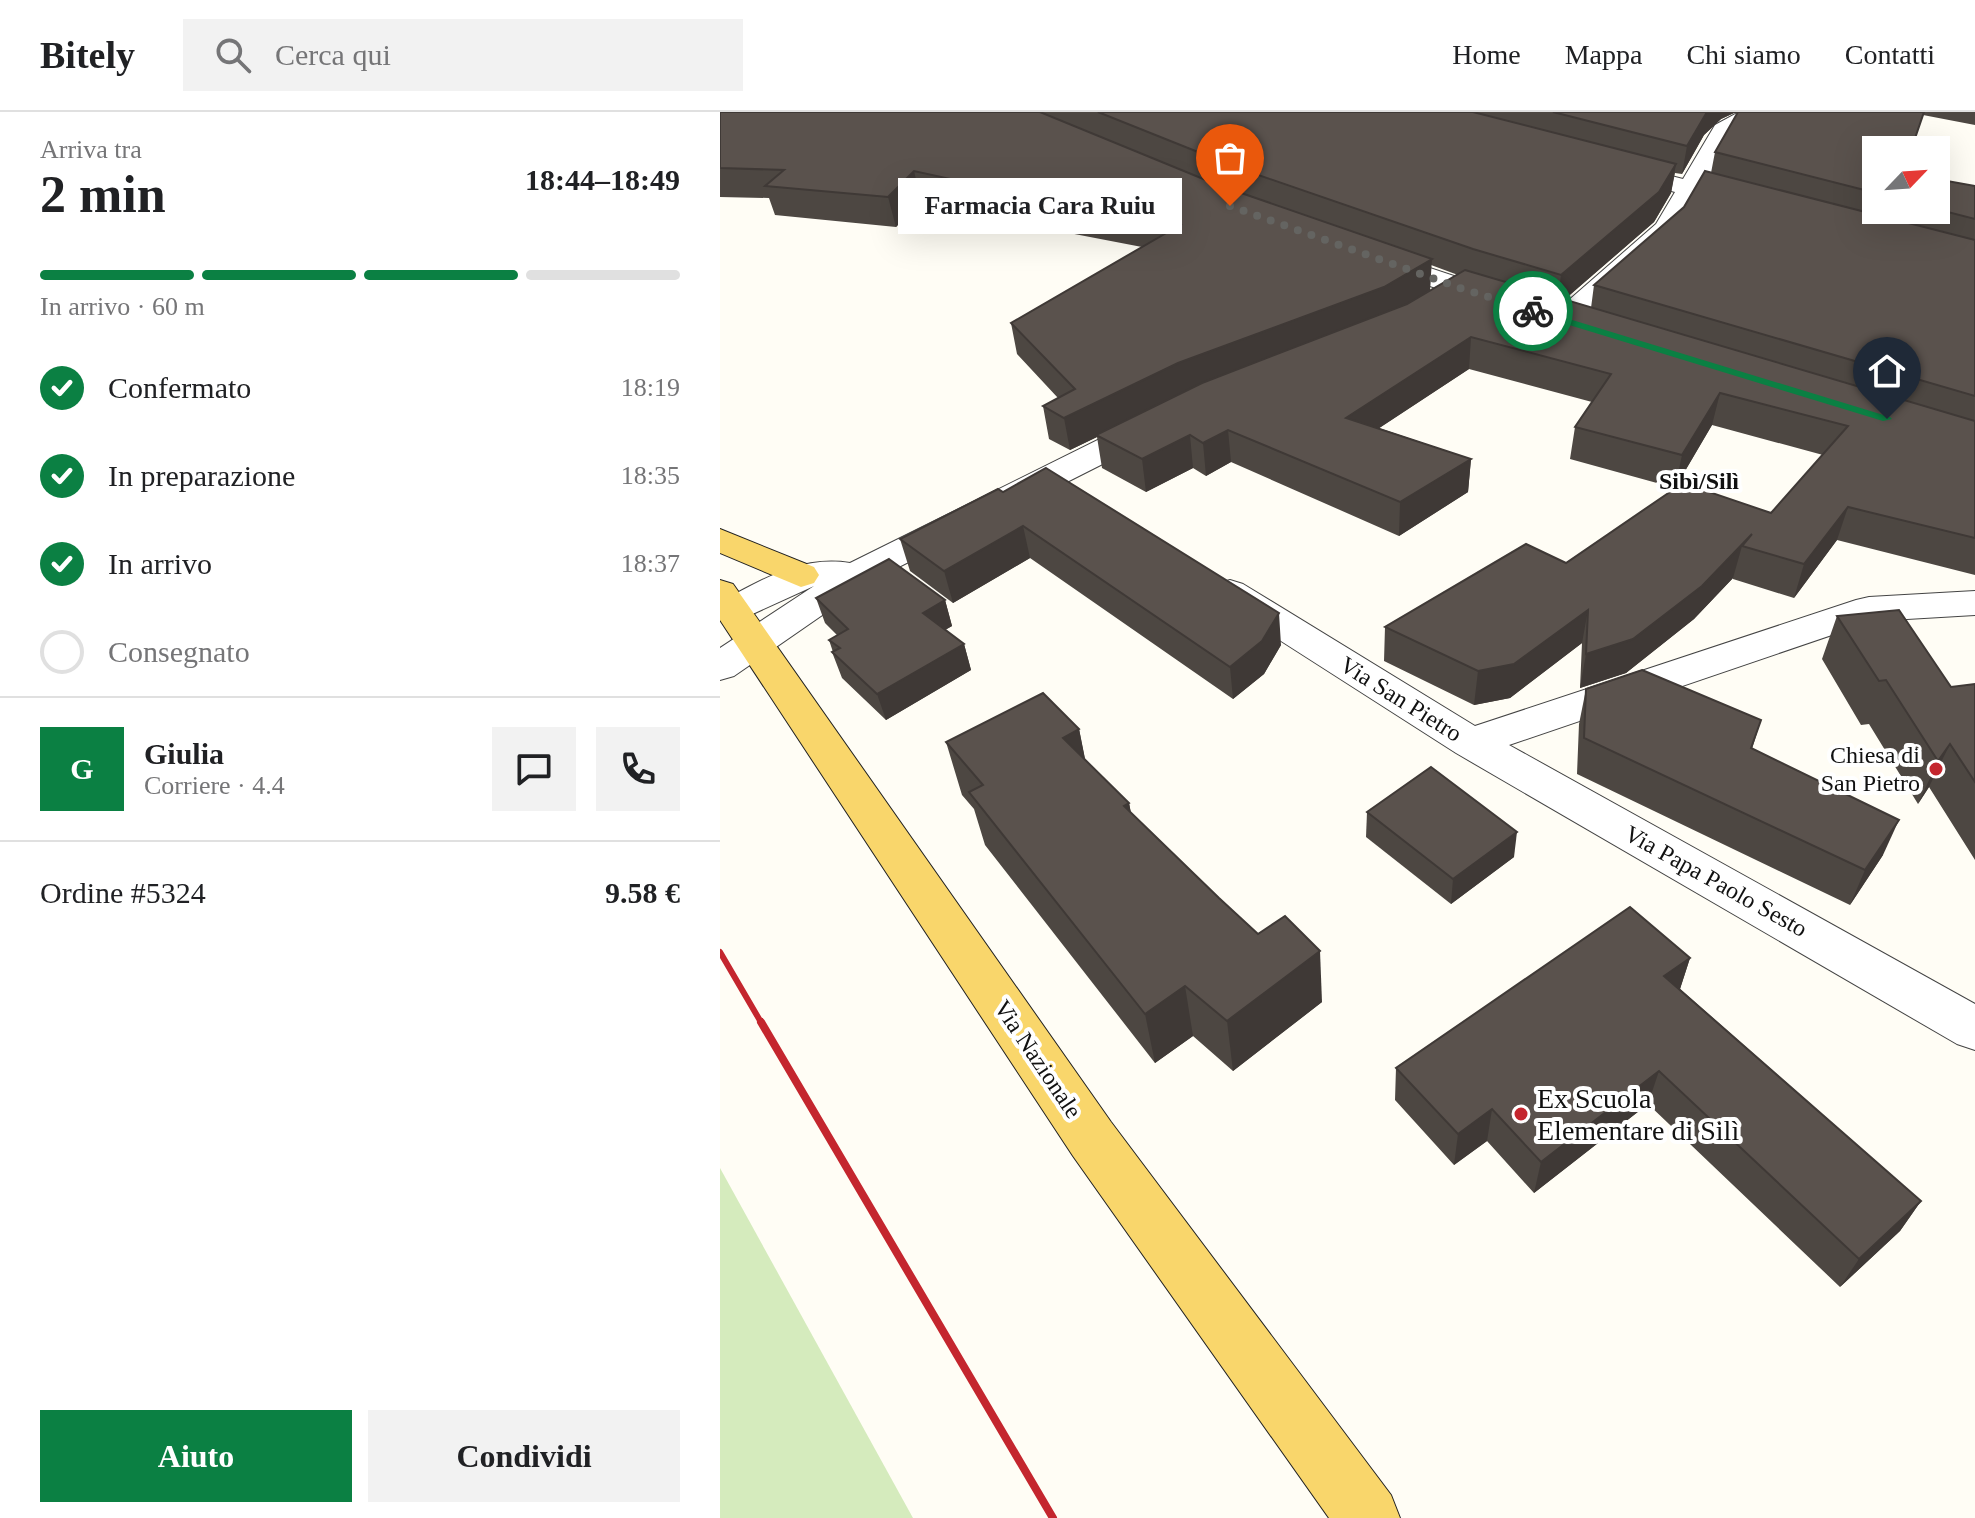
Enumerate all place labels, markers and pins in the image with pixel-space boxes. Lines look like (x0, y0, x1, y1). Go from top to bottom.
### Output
pin (1196, 124, 1264, 206)
callout: Farmacia Cara Ruiu (898, 178, 1182, 234)
pin (1853, 337, 1921, 419)
place label: Chiesa di San Pietro (1821, 742, 1920, 796)
marker: Chiesa di San Pietro (1927, 760, 1945, 778)
place label: Ex Scuola Elementare di Silì (1537, 1083, 1739, 1146)
marker: Ex Scuola Elementare di Silì (1512, 1105, 1530, 1123)

